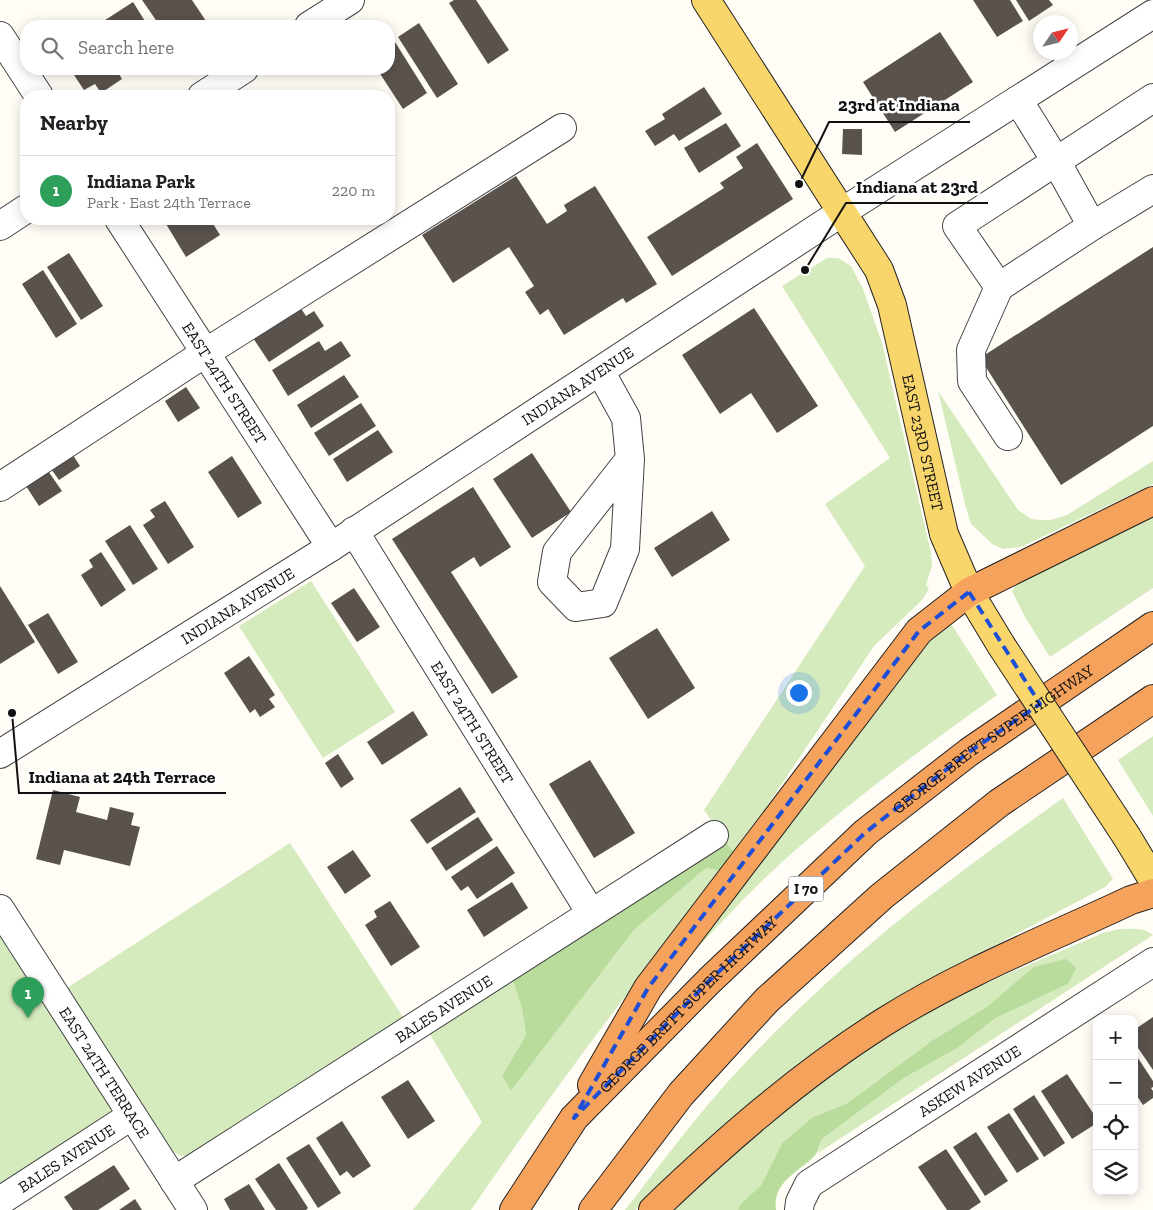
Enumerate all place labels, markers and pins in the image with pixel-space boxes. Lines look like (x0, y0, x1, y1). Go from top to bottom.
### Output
callout: 23rd at Indiana (829, 89, 970, 122)
callout: Indiana at 23rd (846, 170, 988, 203)
callout: Indiana at 24th Terrace (19, 760, 226, 793)
pin: 1 (12, 977, 44, 1018)

